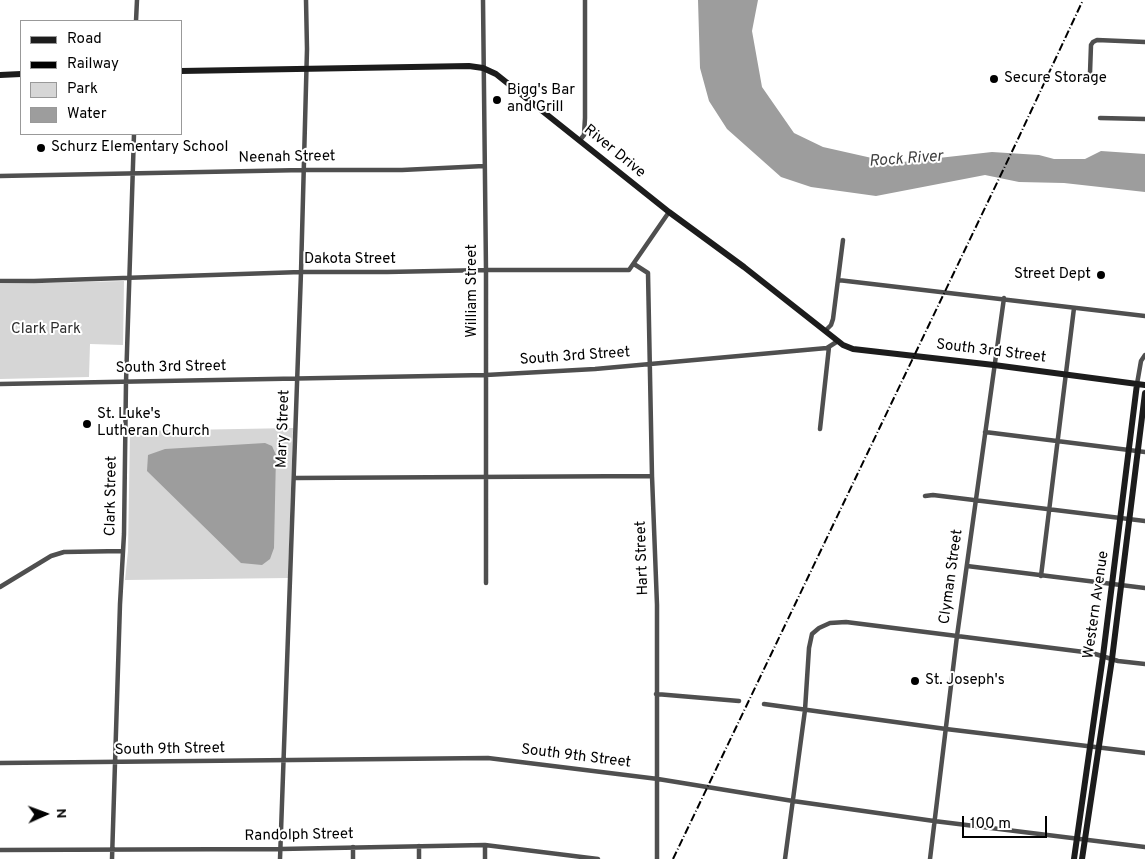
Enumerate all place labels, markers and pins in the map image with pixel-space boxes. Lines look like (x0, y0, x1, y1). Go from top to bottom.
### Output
place label: Secure Storage (1004, 70, 1107, 88)
marker: Secure Storage (988, 73, 1000, 85)
place label: Bigg's Bar and Grill (507, 82, 575, 117)
marker: Bigg's Bar and Grill (491, 94, 503, 106)
place label: Schurz Elementary School (51, 139, 228, 157)
marker: Schurz Elementary School (35, 142, 47, 154)
place label: Street Dept (1014, 266, 1091, 284)
marker: Street Dept (1095, 269, 1107, 281)
place label: St. Luke's Lutheran Church (97, 406, 210, 441)
marker: St. Luke's Lutheran Church (81, 418, 93, 430)
place label: St. Joseph's (925, 672, 1005, 690)
marker: St. Joseph's (909, 675, 921, 687)

